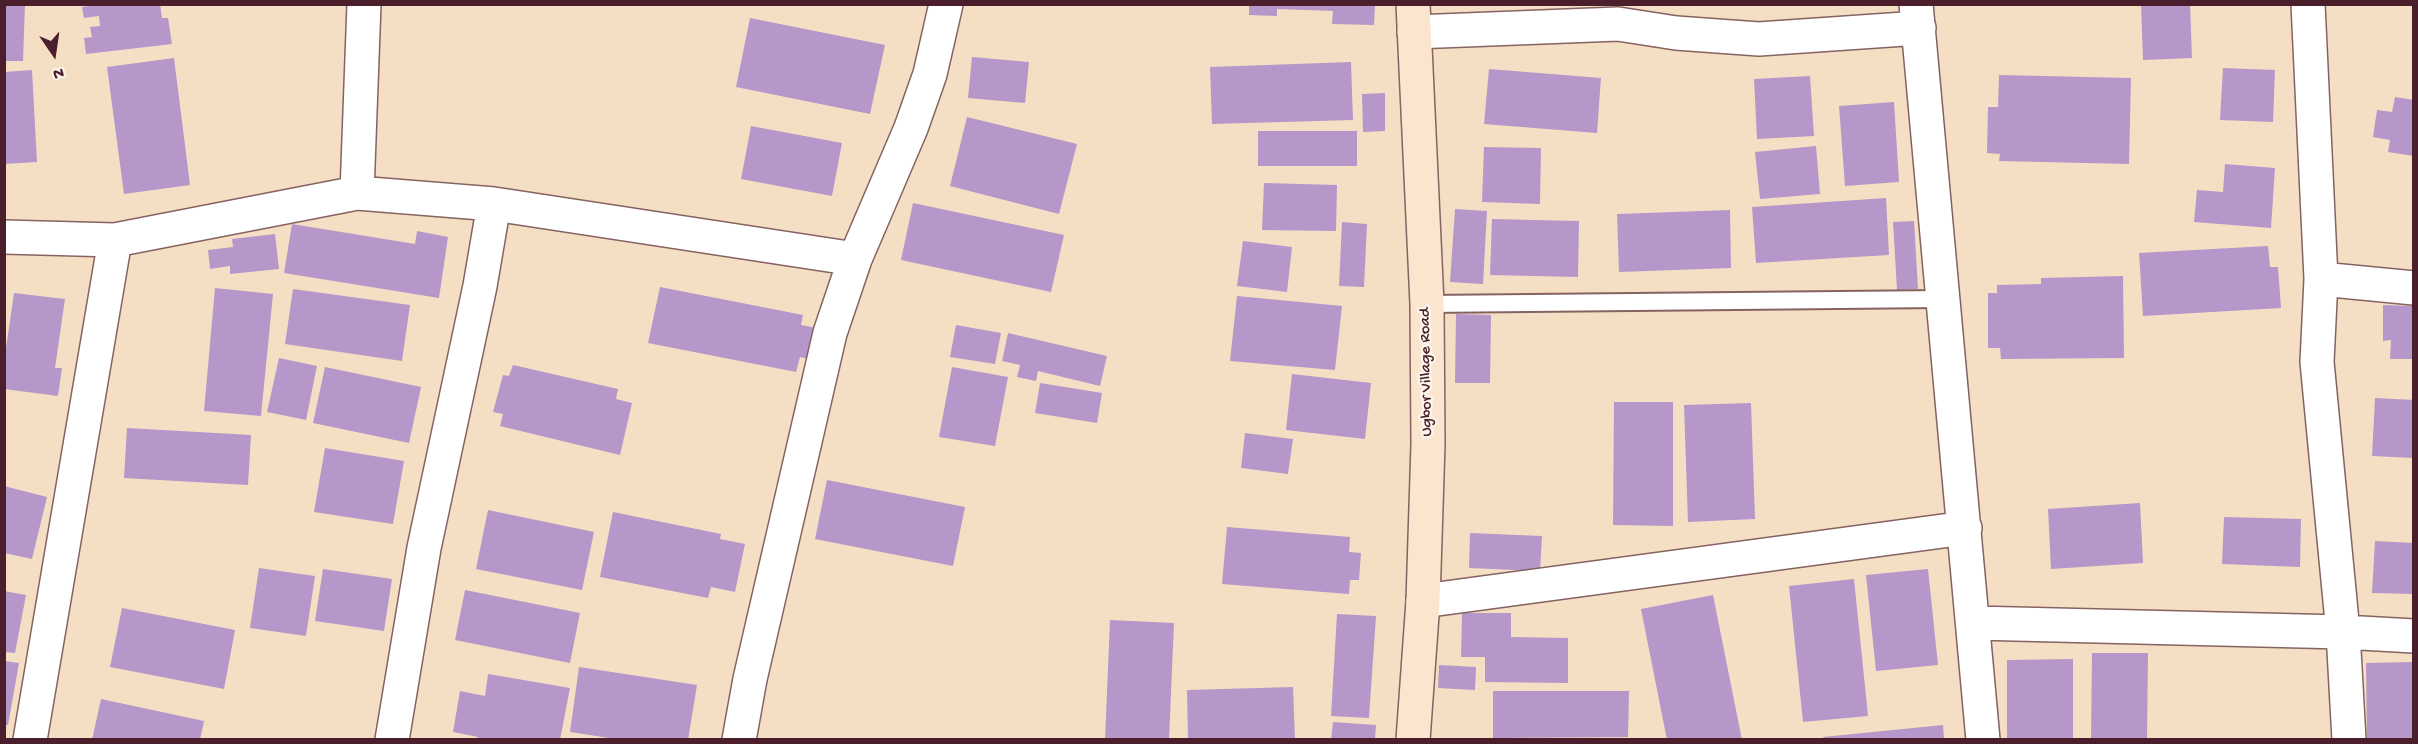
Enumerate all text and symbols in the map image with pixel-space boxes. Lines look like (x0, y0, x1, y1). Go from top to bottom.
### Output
north arrow (24, 24, 84, 84)
text: N (51, 62, 65, 82)
street label: Ugbor Village Road (1416, 307, 1438, 437)

